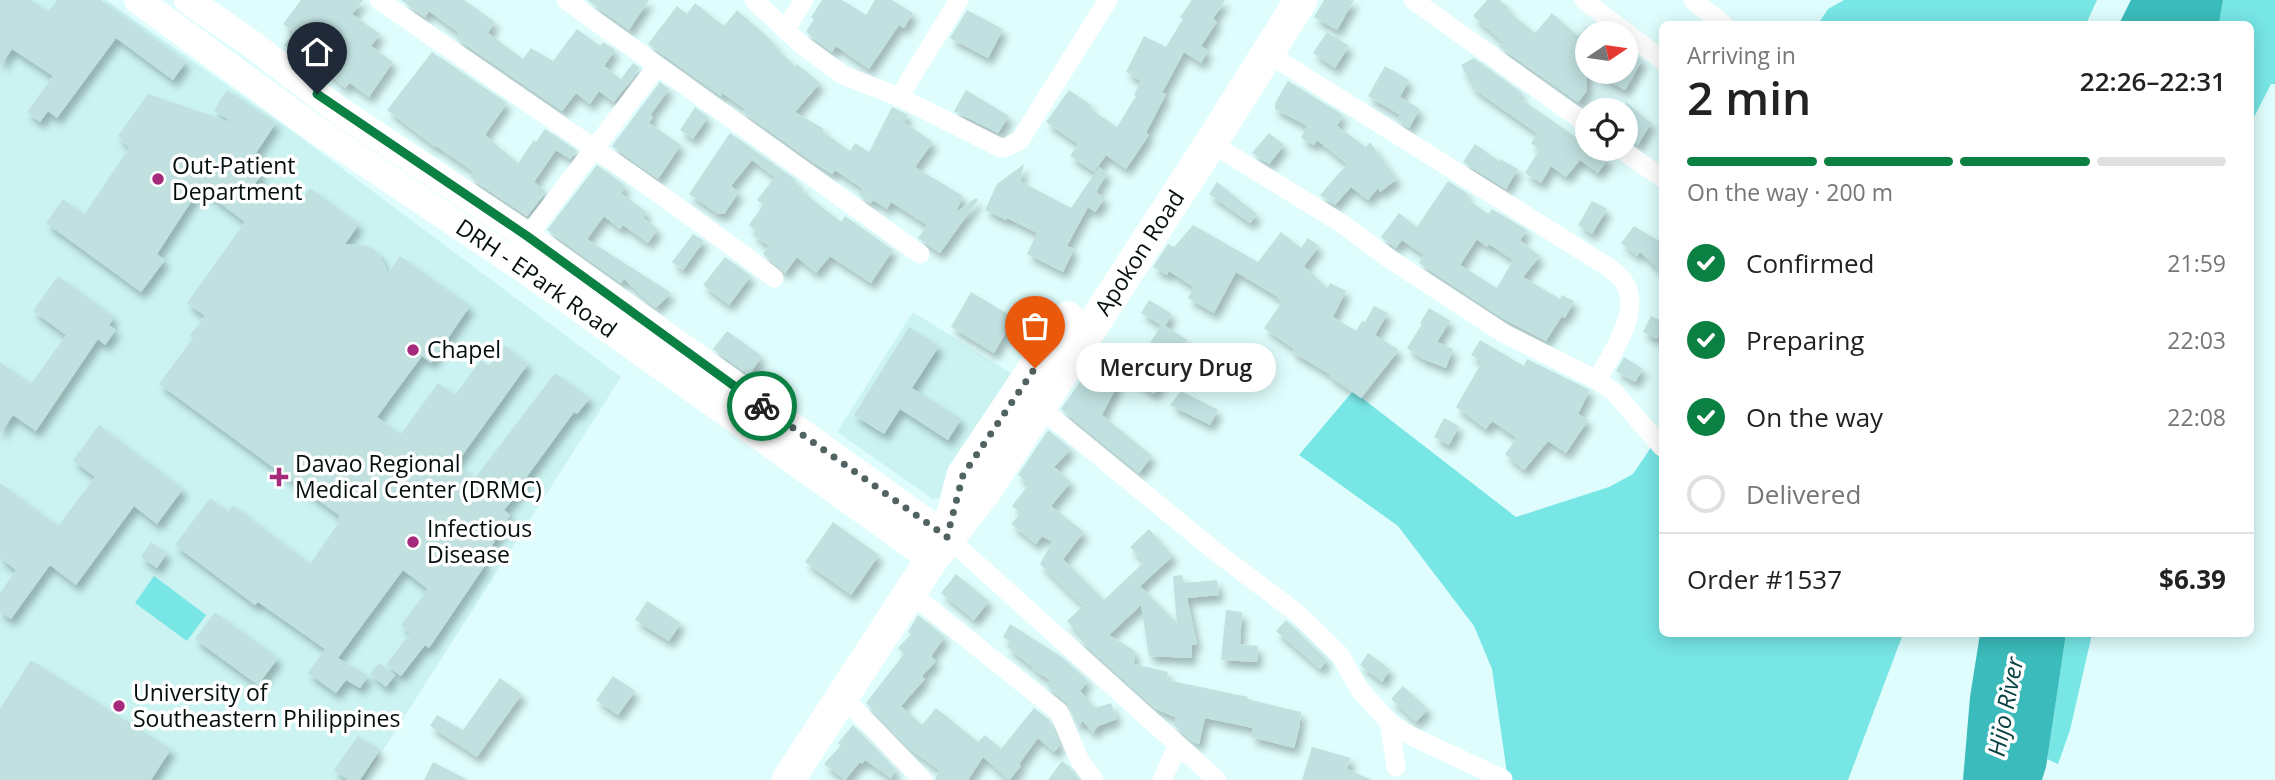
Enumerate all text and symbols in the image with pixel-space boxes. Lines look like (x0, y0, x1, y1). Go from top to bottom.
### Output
north arrow (1575, 21, 1638, 84)
map controls (1575, 21, 1638, 161)
pin (287, 22, 347, 94)
icon: home (298, 33, 336, 71)
text: Arriving in (1687, 39, 1796, 71)
text: 22:26–22:31 (2080, 63, 2226, 99)
text: 2 min (1687, 66, 1811, 128)
button: locate (1575, 98, 1638, 161)
place label: Out-Patient Department (172, 149, 303, 207)
marker: Out-Patient Department (150, 171, 166, 187)
text: On the way · 200 m (1687, 176, 1893, 208)
street label: Apokon Road (1086, 183, 1191, 321)
street label: DRH - EPark Road (450, 211, 624, 345)
icon: check (1687, 244, 1725, 282)
text: Confirmed (1746, 245, 1874, 281)
text: 21:59 (2167, 247, 2226, 279)
pin (1005, 296, 1065, 368)
icon: bag (1016, 307, 1054, 345)
icon: check (1687, 321, 1725, 359)
text: Preparing (1746, 322, 1864, 358)
text: 22:03 (2167, 324, 2226, 356)
place label: Chapel (427, 333, 501, 365)
marker: Chapel (405, 342, 421, 358)
callout: Mercury Drug (1077, 344, 1276, 392)
text: Mercury Drug (1100, 351, 1252, 383)
courier (727, 371, 797, 441)
icon: bike (743, 387, 781, 425)
icon: check (1687, 398, 1725, 436)
text: On the way (1746, 399, 1883, 435)
text: 22:08 (2167, 401, 2226, 433)
place label: Davao Regional Medical Center (DRMC) (295, 447, 542, 505)
marker: Davao Regional Medical Center (DRMC) (269, 467, 289, 487)
text: Delivered (1746, 476, 1861, 512)
place label: Infectious Disease (427, 512, 532, 570)
marker: Infectious Disease (405, 534, 421, 550)
text: Order #1537 (1687, 561, 1842, 597)
text: $6.39 (2159, 561, 2226, 597)
water label: Hijo River (1979, 653, 2031, 759)
place label: University of Southeastern Philippines (133, 676, 400, 734)
marker: University of Southeastern Philippines (111, 698, 127, 714)

